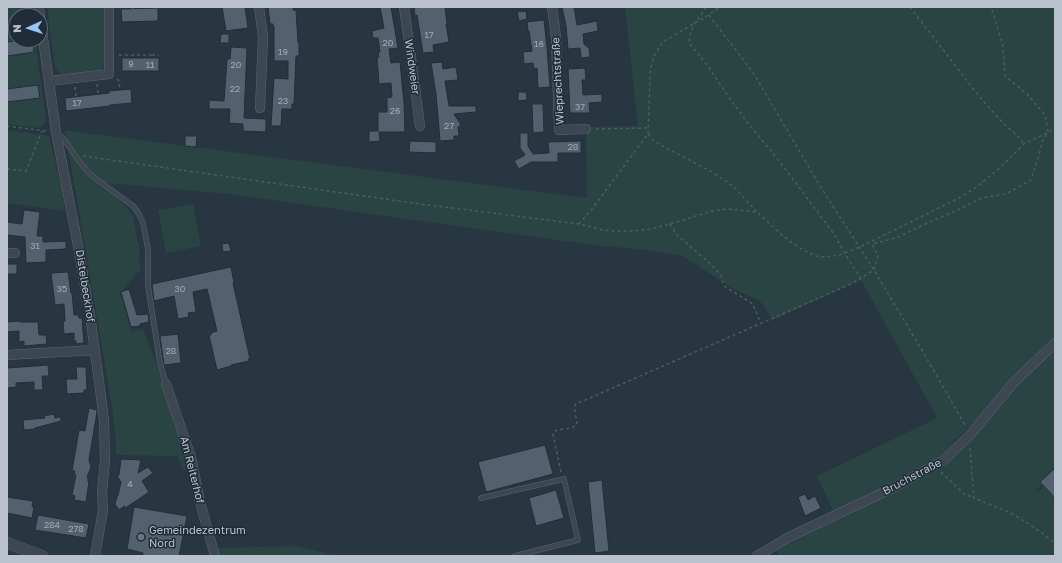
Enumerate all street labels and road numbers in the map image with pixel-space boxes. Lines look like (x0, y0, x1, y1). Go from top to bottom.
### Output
street label: Wieprechtstraße (549, 37, 567, 125)
street label: Windweier (402, 38, 422, 96)
street label: Distelbeckhof (73, 249, 97, 323)
street label: Am Reiterhof (177, 435, 207, 505)
street label: Bruchstraße (880, 456, 944, 498)

